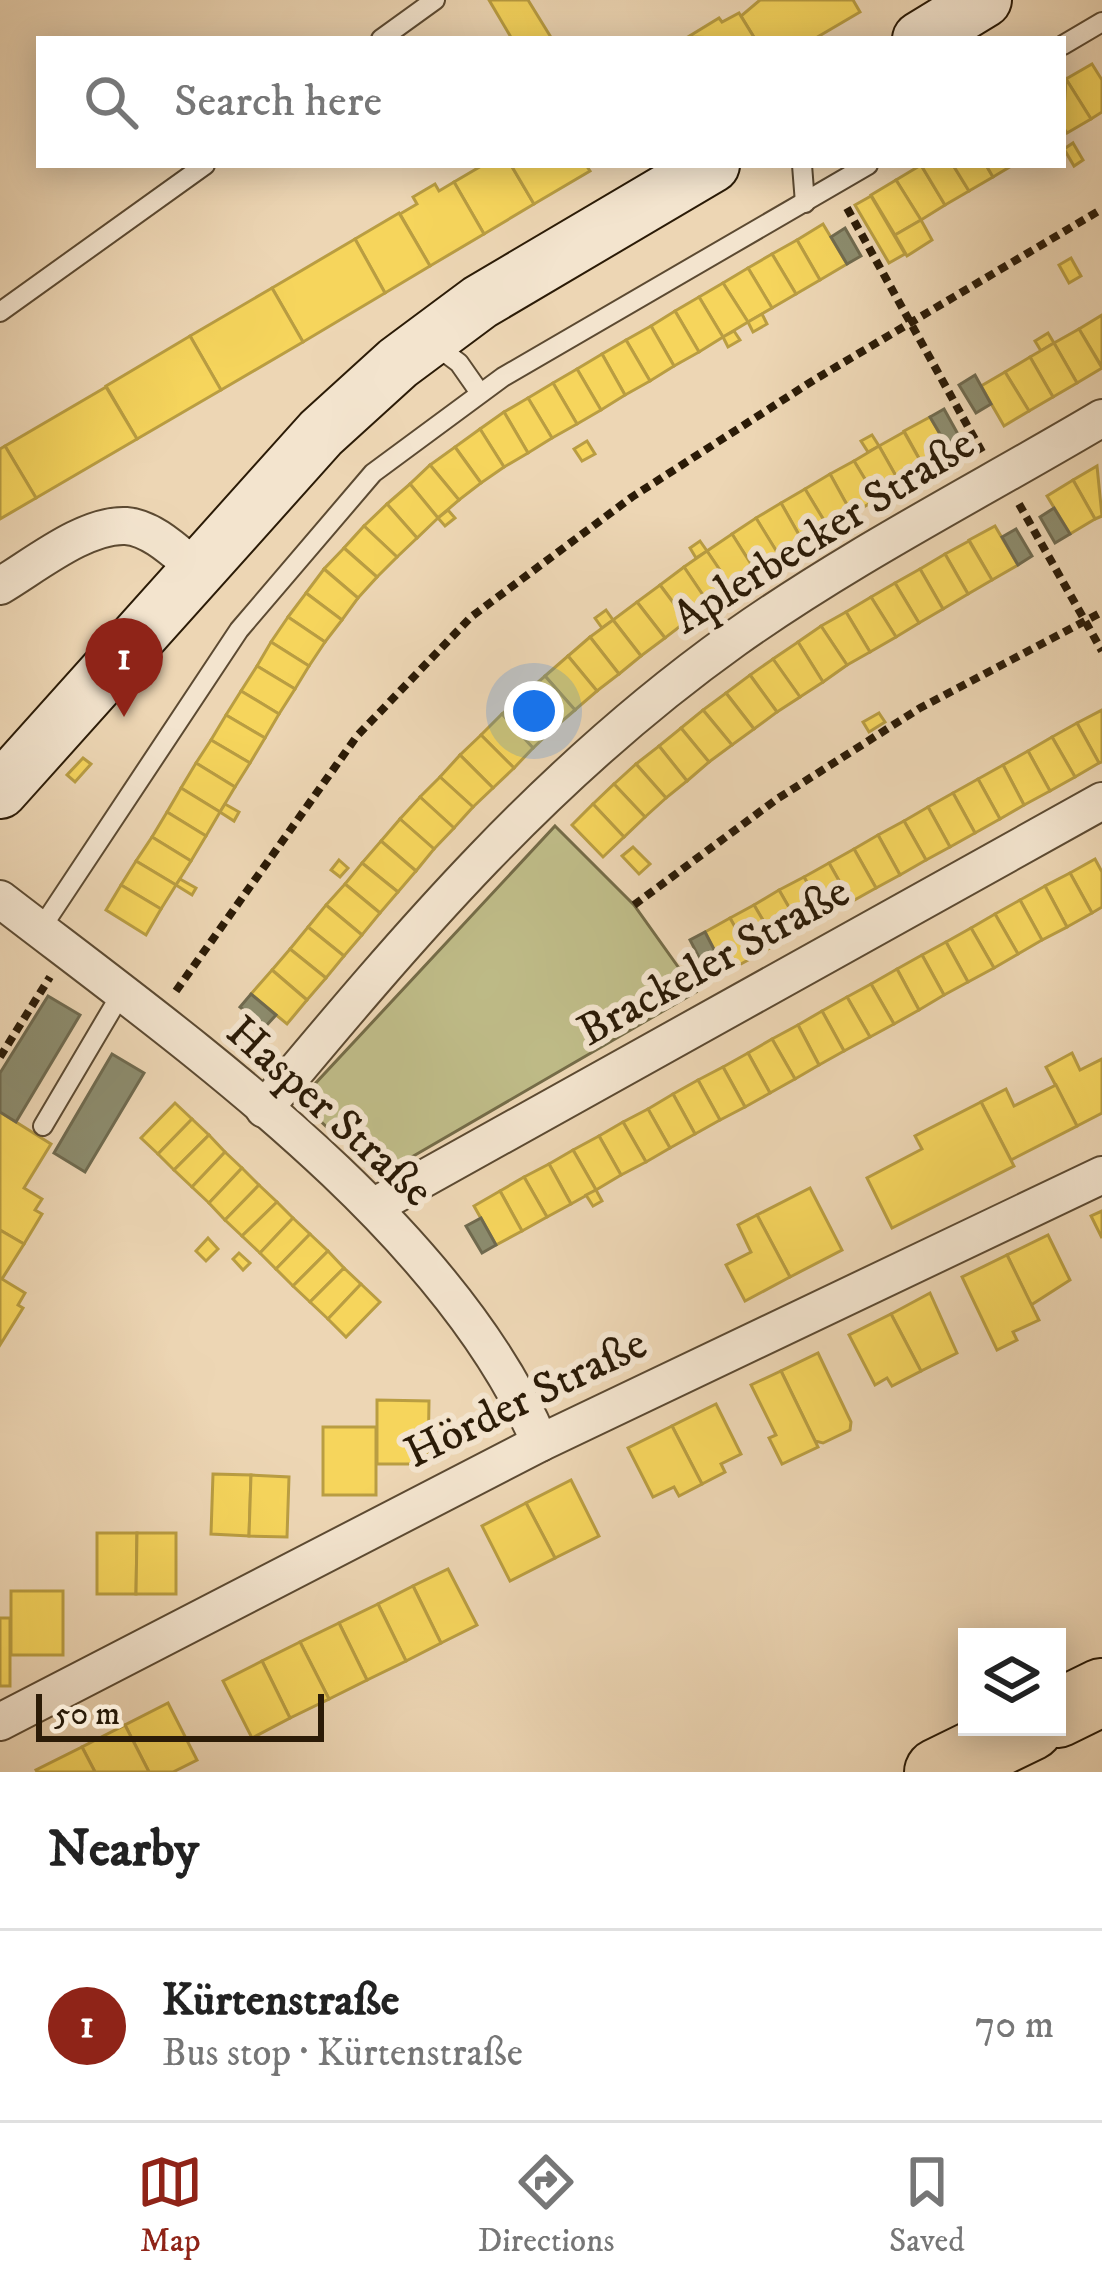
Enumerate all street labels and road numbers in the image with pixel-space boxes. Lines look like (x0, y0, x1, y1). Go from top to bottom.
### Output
street label: Aplerbecker Straße (663, 417, 985, 647)
street label: Brackeler Straße (568, 864, 860, 1060)
street label: Hasper Straße (214, 1004, 444, 1220)
street label: Hörder Straße (396, 1316, 656, 1482)

